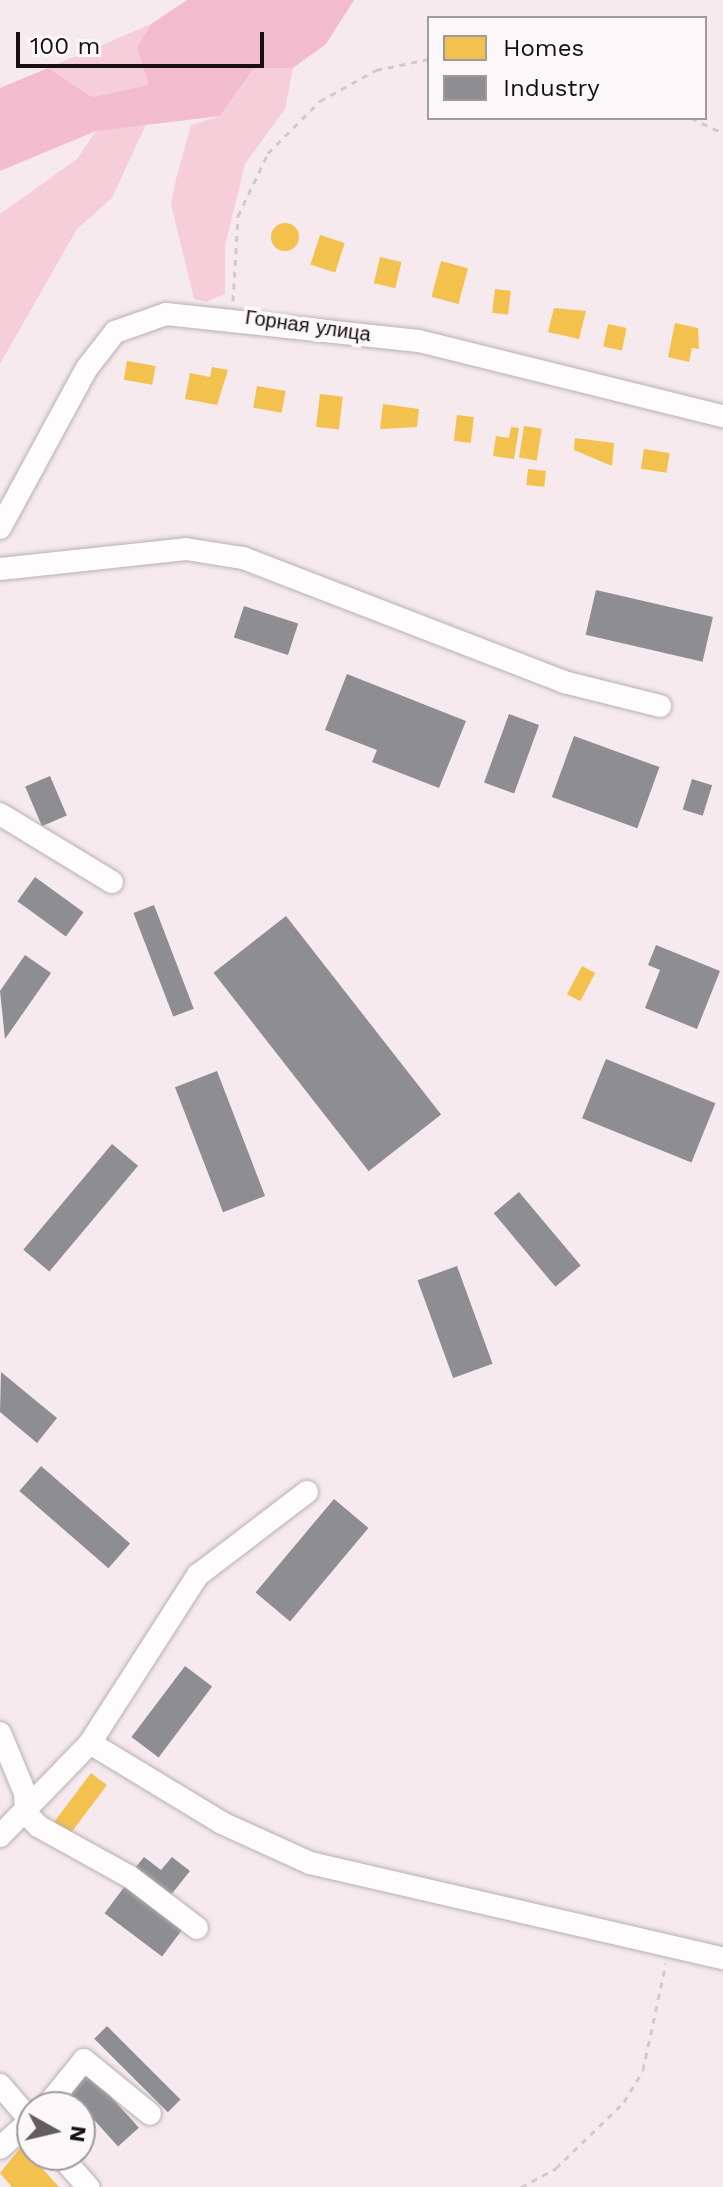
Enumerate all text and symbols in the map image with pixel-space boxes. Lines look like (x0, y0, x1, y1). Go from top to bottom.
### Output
scale bar (20, 16, 268, 66)
legend (427, 16, 707, 120)
text: 100 m (30, 32, 100, 60)
text: Homes (503, 34, 584, 62)
text: Industry (503, 74, 600, 102)
street label: Горная улица (244, 305, 372, 347)
north arrow (16, 2091, 96, 2171)
text: N (65, 2124, 92, 2144)

